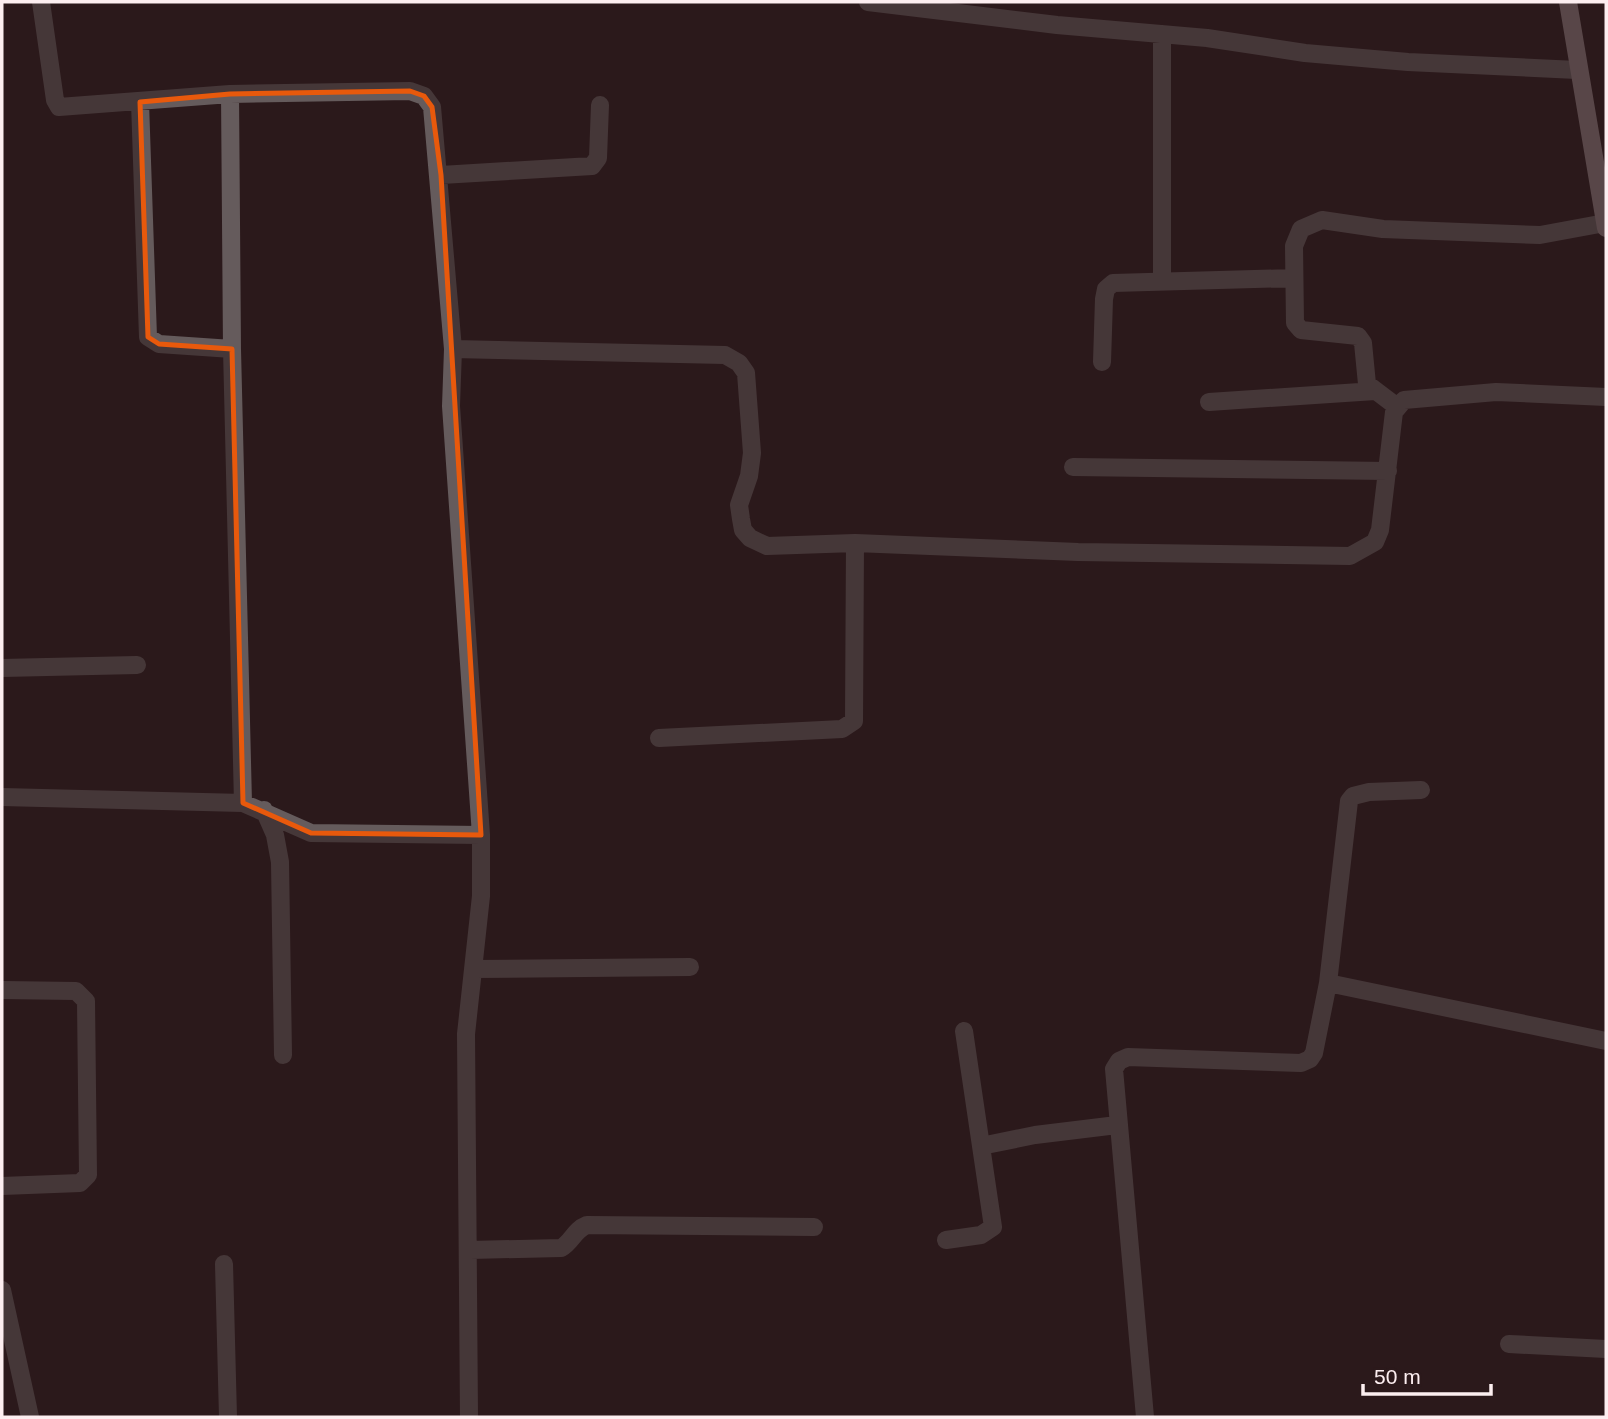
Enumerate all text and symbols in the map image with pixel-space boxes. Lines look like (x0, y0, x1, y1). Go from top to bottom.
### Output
scale bar (1363, 1352, 1491, 1396)
text: 50 m (1374, 1365, 1421, 1388)

